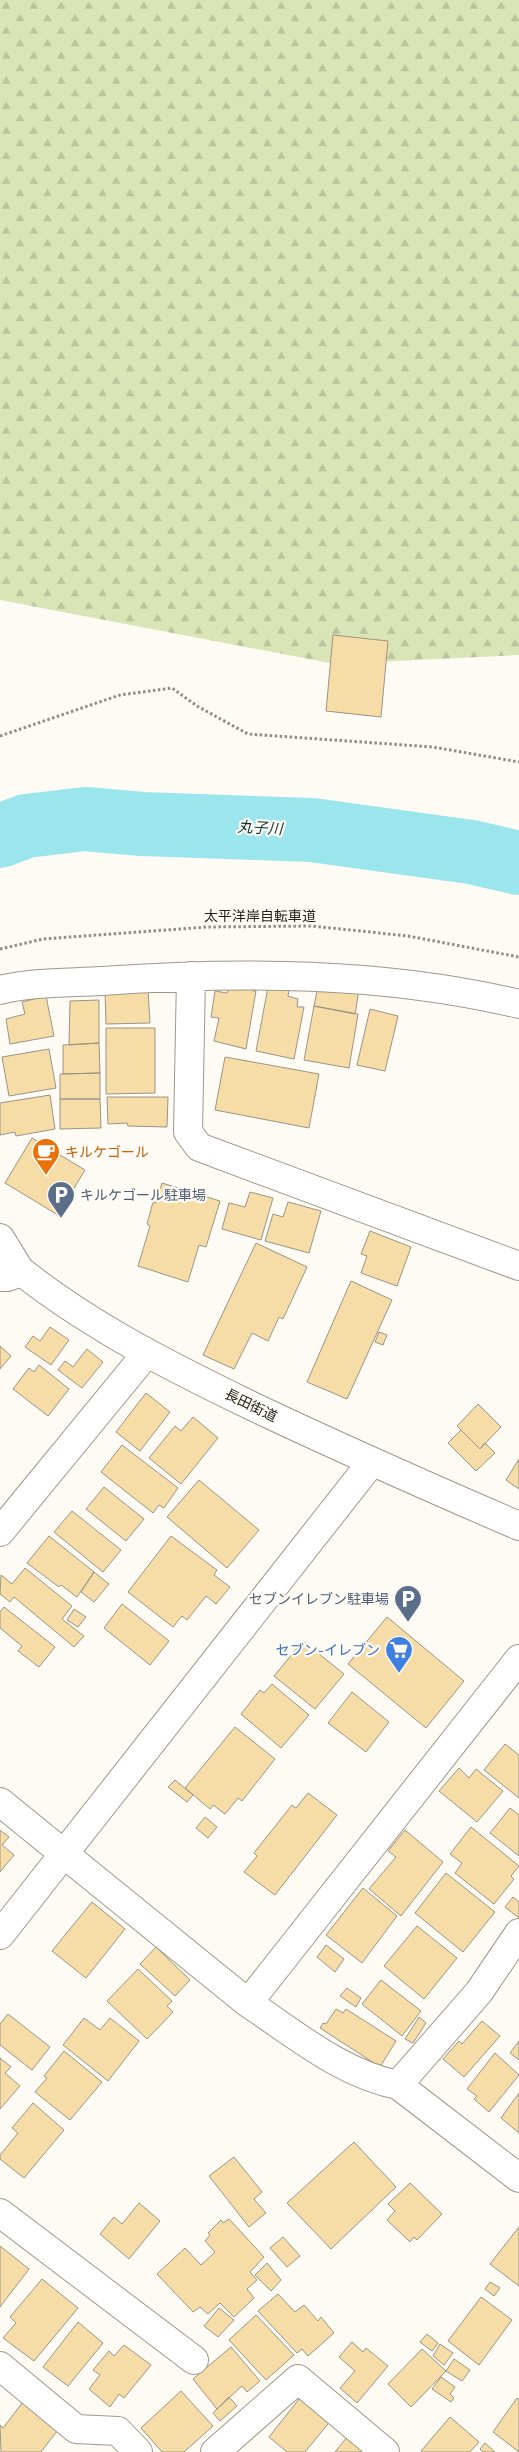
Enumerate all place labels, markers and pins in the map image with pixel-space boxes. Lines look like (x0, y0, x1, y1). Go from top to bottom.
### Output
cafe icon: キルケゴール (31, 1137, 61, 1176)
place label: キルケゴール (65, 1143, 149, 1160)
parking icon: キルケゴール駐車場 (46, 1180, 76, 1219)
place label: キルケゴール駐車場 (80, 1186, 206, 1203)
parking icon: セブンイレブン駐車場 (393, 1584, 423, 1623)
place label: セブンイレブン駐車場 (249, 1590, 389, 1607)
supermarket icon: セブン-イレブン (384, 1635, 414, 1674)
place label: セブン-イレブン (276, 1641, 380, 1658)

